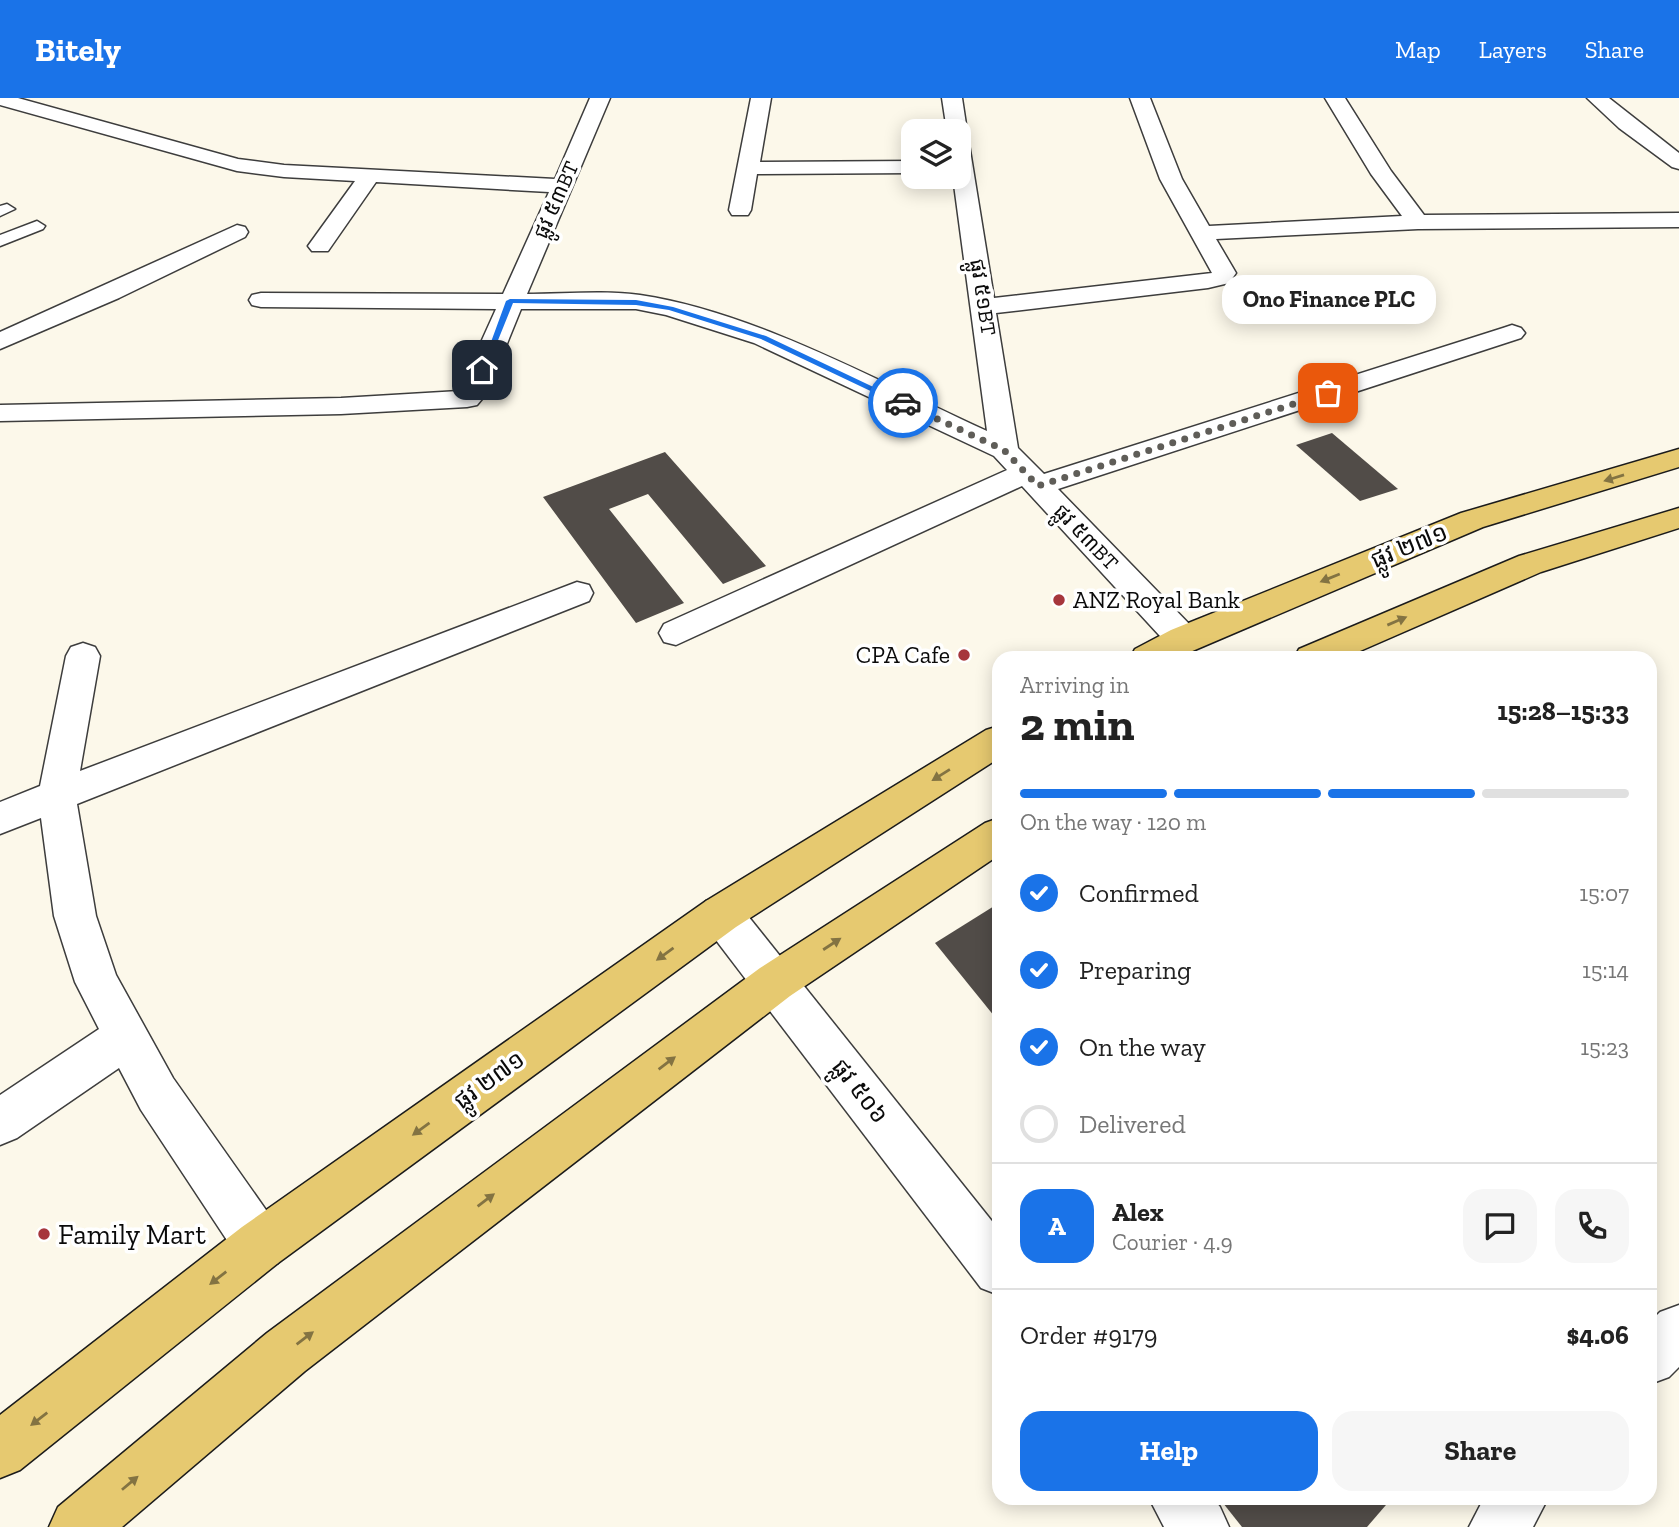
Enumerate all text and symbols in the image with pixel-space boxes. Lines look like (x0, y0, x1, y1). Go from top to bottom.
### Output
text: Bitely (35, 30, 121, 69)
text: Map (1395, 35, 1441, 64)
text: Layers (1479, 35, 1547, 64)
text: Share (1585, 35, 1644, 64)
map controls (901, 119, 971, 189)
button: layers (901, 119, 971, 189)
street label: ផ្លូវ ៥៣BT (527, 157, 590, 245)
street label: ផ្លូវ ៥១BT (958, 257, 1002, 338)
callout: Ono Finance PLC (1221, 274, 1435, 323)
text: Ono Finance PLC (1243, 285, 1415, 313)
pin (452, 340, 512, 400)
icon: home (463, 351, 501, 389)
pin (1298, 363, 1358, 423)
courier (868, 368, 938, 438)
icon: bag (1309, 374, 1347, 412)
icon: car (884, 384, 922, 422)
one-way arrow (1603, 473, 1624, 483)
street label: ផ្លូវ ៥៣BT (1044, 498, 1124, 580)
street label: ផ្លូវ ២៧១ (1366, 517, 1455, 582)
one-way arrow (1320, 573, 1341, 584)
place label: ANZ Royal Bank (1073, 585, 1241, 614)
marker: ANZ Royal Bank (1051, 592, 1067, 608)
one-way arrow (1386, 615, 1407, 626)
place label: CPA Cafe (856, 640, 950, 669)
marker: CPA Cafe (956, 647, 972, 663)
text: Arriving in (1020, 671, 1129, 699)
text: 15:28–15:33 (1497, 695, 1629, 727)
text: 2 min (1020, 697, 1135, 752)
one-way arrow (931, 768, 950, 781)
text: On the way · 120 m (1020, 808, 1206, 836)
icon: check (1020, 874, 1058, 912)
text: Confirmed (1079, 877, 1199, 909)
text: 15:07 (1579, 879, 1629, 907)
one-way arrow (822, 938, 841, 951)
one-way arrow (656, 946, 674, 960)
icon: check (1020, 951, 1058, 989)
text: Preparing (1079, 954, 1191, 986)
text: 15:14 (1582, 956, 1629, 984)
icon: check (1020, 1028, 1058, 1066)
text: On the way (1079, 1031, 1206, 1063)
text: 15:23 (1580, 1033, 1629, 1061)
street label: ផ្លូវ ២៧១ (448, 1044, 535, 1122)
street label: ផ្លូវ ៥០៦ (820, 1053, 895, 1134)
one-way arrow (658, 1056, 677, 1070)
text: Delivered (1079, 1108, 1186, 1140)
one-way arrow (412, 1122, 430, 1136)
button: chat (1463, 1189, 1537, 1263)
button: phone (1555, 1189, 1629, 1263)
one-way arrow (477, 1194, 495, 1208)
text: Alex (1112, 1196, 1164, 1228)
text: A (1048, 1210, 1066, 1242)
place label: Family Mart (58, 1218, 207, 1251)
marker: Family Mart (36, 1226, 52, 1242)
text: Courier · 4.9 (1112, 1228, 1233, 1256)
one-way arrow (209, 1271, 227, 1286)
text: Order #9179 (1020, 1319, 1158, 1351)
text: $4.06 (1567, 1319, 1629, 1351)
one-way arrow (295, 1330, 313, 1345)
one-way arrow (30, 1411, 48, 1426)
button: Help (1020, 1411, 1318, 1491)
button: Share (1332, 1411, 1629, 1491)
one-way arrow (121, 1476, 138, 1491)

